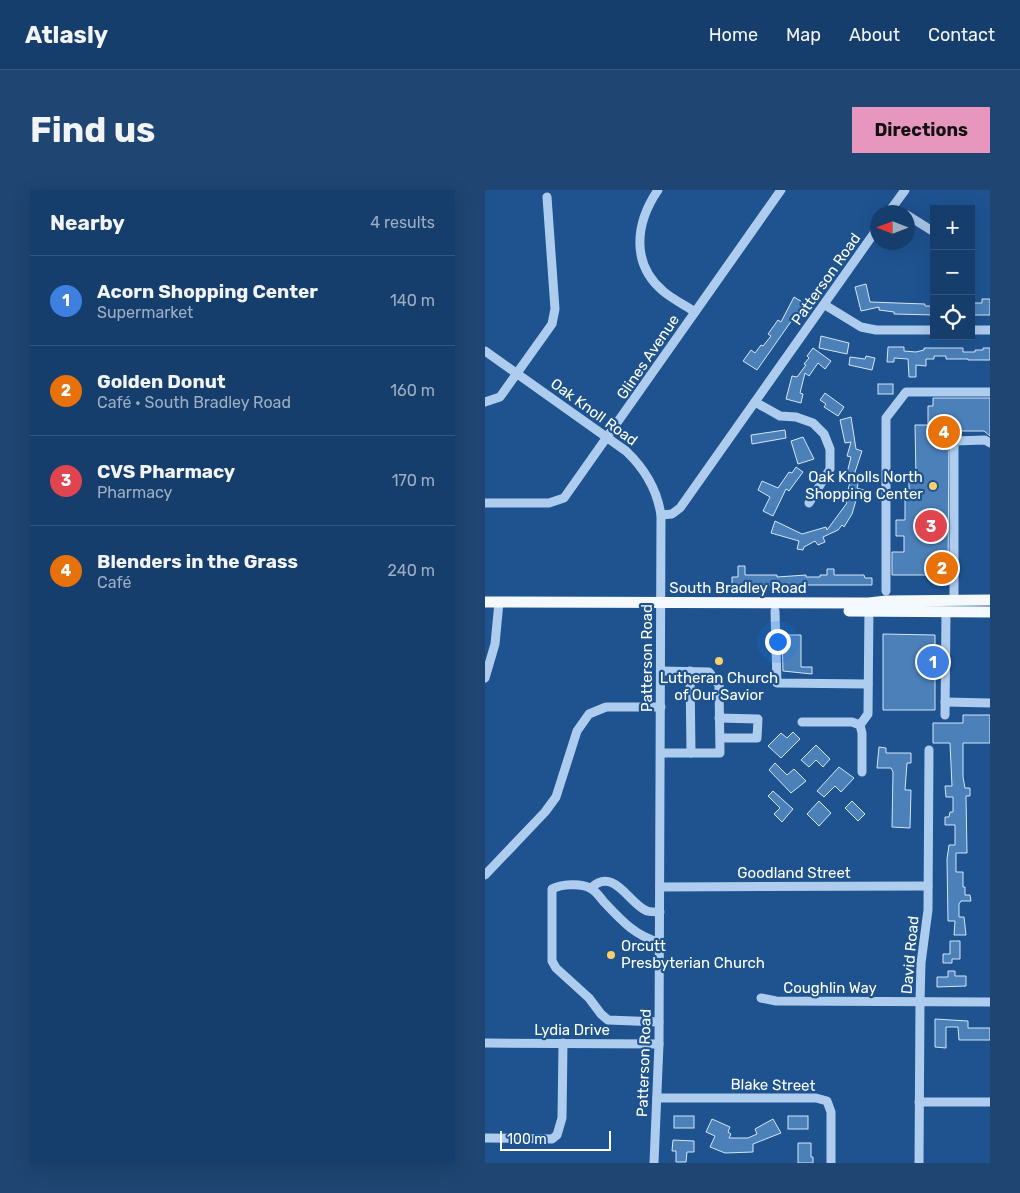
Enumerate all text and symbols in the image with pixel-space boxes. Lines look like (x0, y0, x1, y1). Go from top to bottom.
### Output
text: Atlasly (25, 21, 108, 49)
text: Home (709, 24, 758, 46)
text: Map (786, 24, 821, 46)
text: About (849, 24, 900, 46)
text: Contact (928, 24, 995, 46)
button: Directions (852, 107, 990, 153)
text: Find us (30, 109, 155, 151)
north arrow (870, 205, 915, 250)
map controls (930, 205, 975, 340)
button: + (930, 205, 975, 250)
text: Nearby (50, 210, 125, 235)
text: 4 results (370, 213, 435, 232)
street label: Patterson Road (788, 230, 864, 328)
button: − (930, 250, 975, 295)
text: Acorn Shopping Center (97, 280, 318, 303)
text: 1 (62, 291, 70, 310)
text: 140 m (390, 291, 435, 310)
button: locate (930, 295, 975, 340)
text: Supermarket (97, 303, 193, 322)
street label: Glines Avenue (613, 311, 683, 403)
text: Golden Donut (97, 370, 226, 393)
street label: Oak Knoll Road (547, 374, 641, 450)
text: 2 (61, 381, 71, 400)
text: 160 m (390, 381, 435, 400)
text: Café · South Bradley Road (97, 393, 291, 412)
pin: 4 (928, 413, 960, 451)
text: CVS Pharmacy (97, 460, 235, 483)
place label: Oak Knolls North Shopping Center (805, 468, 923, 503)
text: 3 (61, 471, 71, 490)
text: 170 m (392, 471, 435, 490)
marker: Oak Knolls North Shopping Center (927, 480, 939, 492)
text: Pharmacy (97, 483, 172, 502)
pin: 3 (915, 507, 947, 545)
pin: 2 (926, 549, 958, 587)
text: Blenders in the Grass (97, 550, 298, 573)
text: 4 (61, 561, 71, 580)
text: 240 m (388, 561, 435, 580)
text: Café (97, 573, 131, 592)
street label: South Bradley Road (669, 579, 807, 597)
street label: Patterson Road (638, 604, 656, 712)
your location (765, 629, 791, 655)
pin: 1 (917, 643, 949, 681)
marker: Lutheran Church of Our Savior (713, 655, 725, 667)
place label: Lutheran Church of Our Savior (660, 669, 778, 704)
street label: Goodland Street (737, 864, 851, 882)
street label: David Road (898, 915, 922, 995)
place label: Orcutt Presbyterian Church (621, 937, 765, 972)
marker: Orcutt Presbyterian Church (605, 949, 617, 961)
street label: Coughlin Way (783, 979, 877, 997)
street label: Patterson Road (633, 1009, 655, 1117)
street label: Lydia Drive (534, 1021, 610, 1039)
street label: Blake Street (730, 1075, 816, 1095)
scale bar (500, 1128, 611, 1151)
text: 100 m (507, 1131, 547, 1148)

